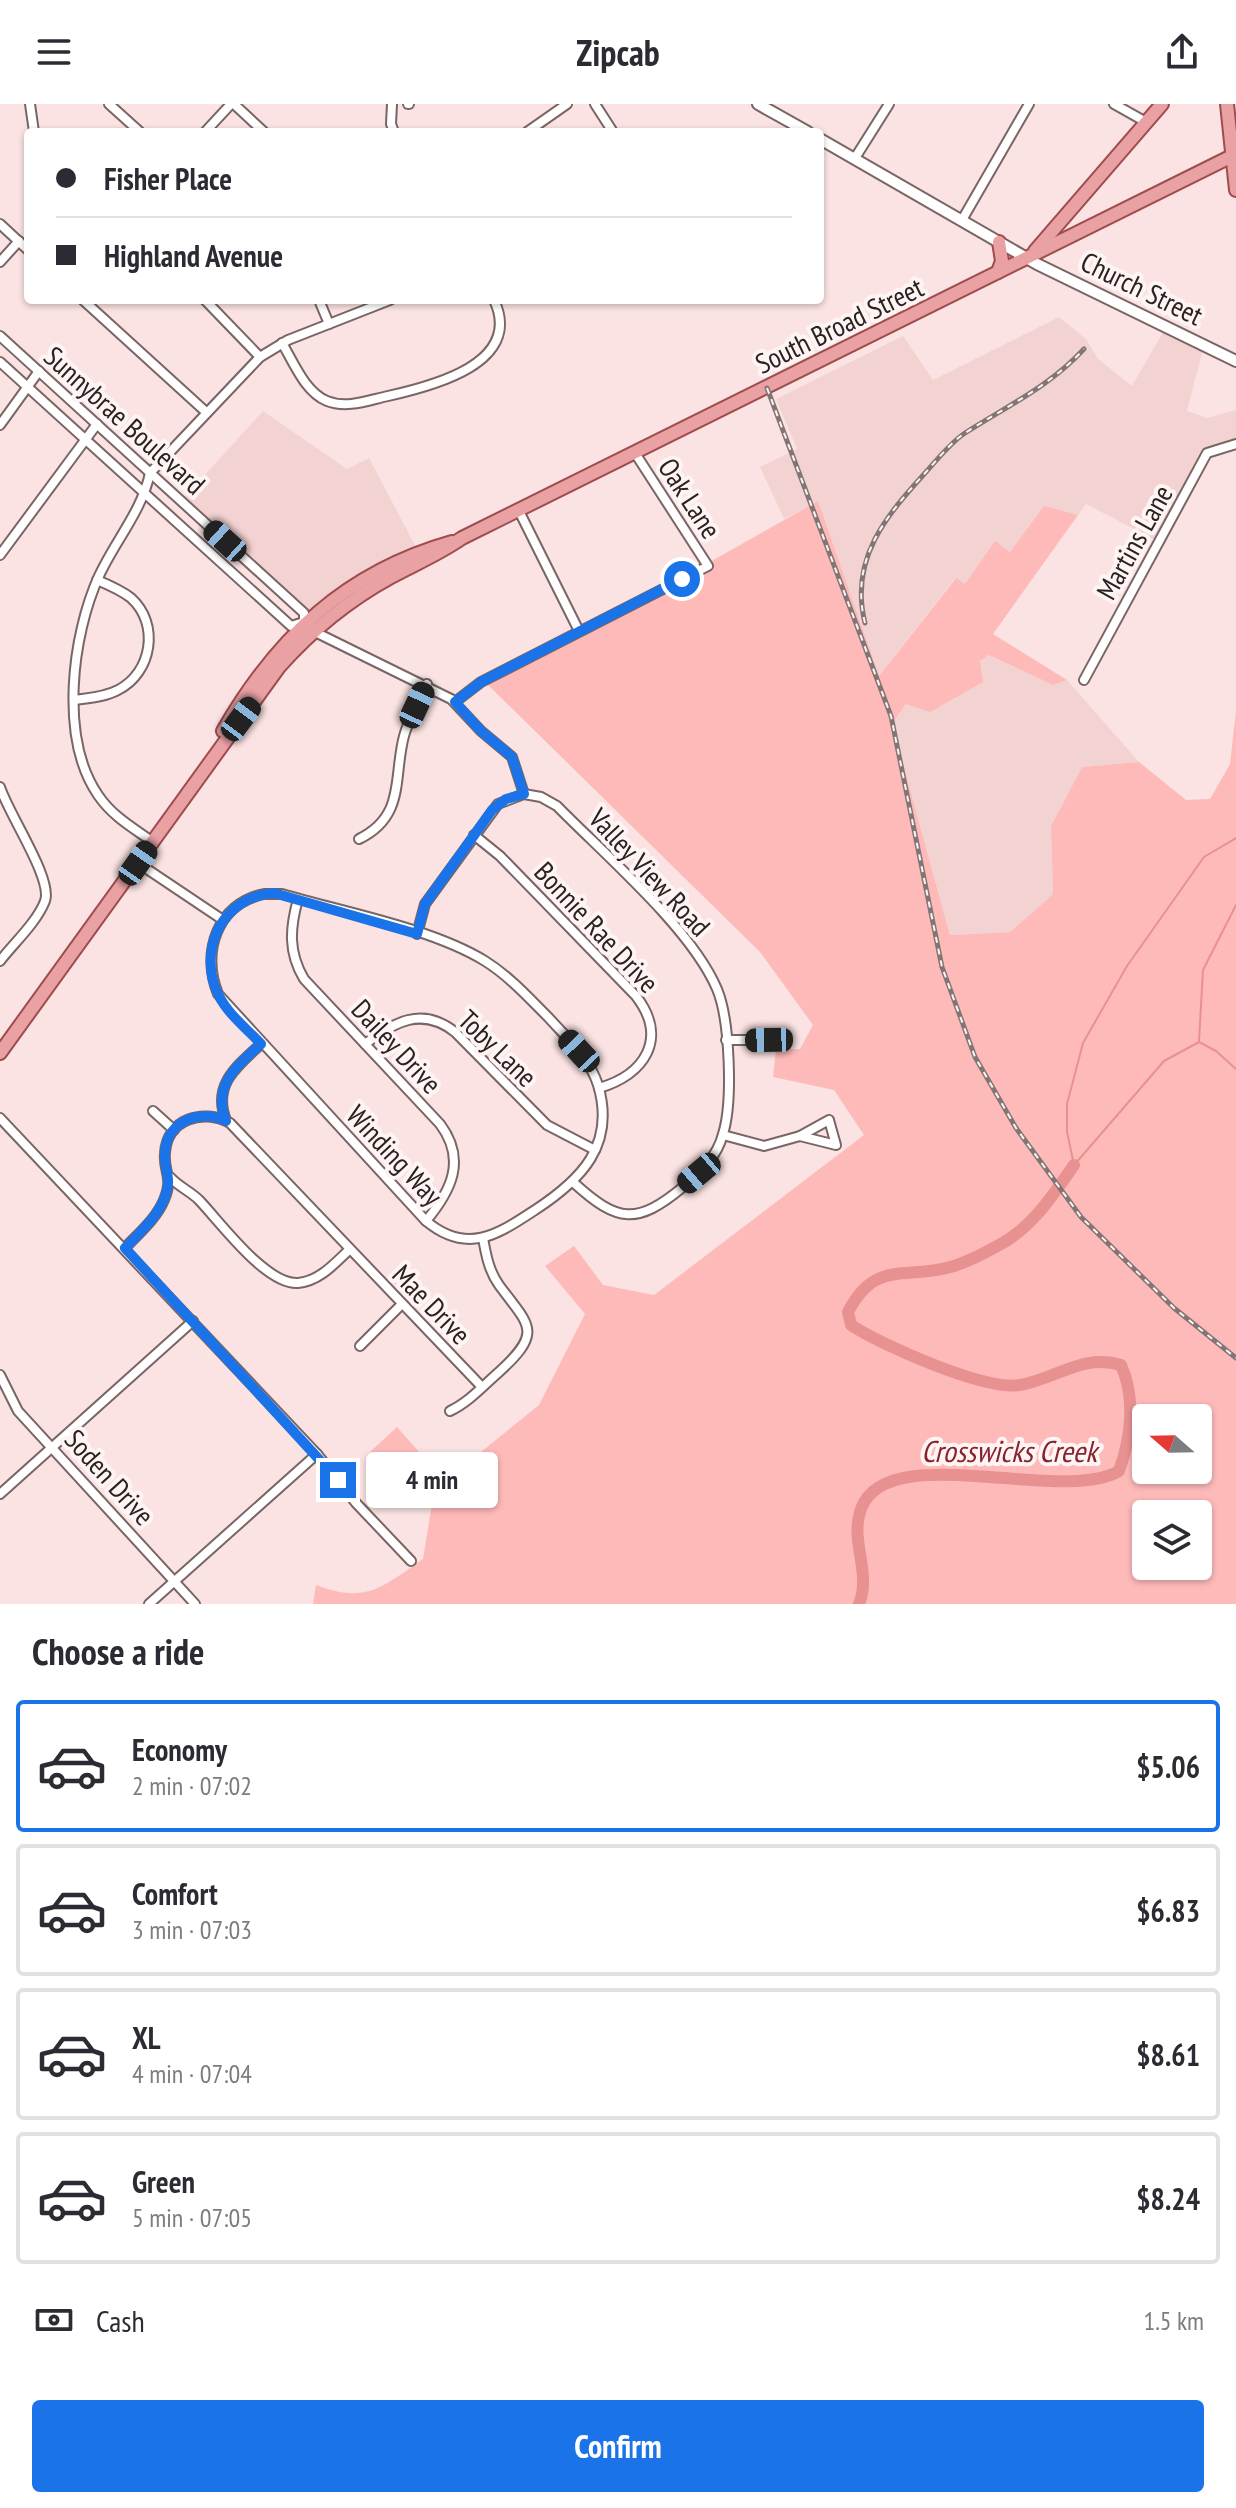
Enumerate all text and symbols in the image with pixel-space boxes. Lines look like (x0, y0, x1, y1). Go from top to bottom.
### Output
text: Zipcab (576, 29, 660, 76)
icon: menu (32, 30, 76, 74)
icon: share (1160, 30, 1204, 74)
text: Fisher Place (104, 159, 232, 198)
text: Highland Avenue (104, 236, 283, 275)
street label: Church Street (1075, 243, 1209, 334)
street label: South Broad Street (749, 268, 929, 382)
street label: Sunnybrae Boulevard (37, 338, 213, 502)
street label: Oak Lane (650, 451, 730, 545)
street label: Martins Lane (1087, 478, 1181, 606)
car (199, 516, 251, 566)
route start (664, 561, 700, 597)
car (396, 678, 438, 732)
car (217, 693, 265, 745)
street label: Valley View Road (580, 799, 719, 944)
car (114, 836, 162, 890)
street label: Bonnie Rae Drive (527, 854, 667, 1000)
street label: Dailey Drive (344, 991, 450, 1101)
street label: Toby Lane (451, 1002, 545, 1094)
car (554, 1025, 604, 1077)
car (745, 1028, 793, 1052)
street label: Winding Way (339, 1097, 451, 1214)
car (673, 1148, 725, 1198)
street label: Mae Drive (385, 1256, 479, 1352)
north arrow (1132, 1404, 1212, 1484)
map controls (1132, 1404, 1212, 1580)
street label: Soden Drive (57, 1421, 163, 1533)
water label: Crosswicks Creek (921, 1431, 1100, 1470)
callout: 4 min (366, 1452, 498, 1508)
route end (320, 1462, 356, 1498)
text: 4 min (406, 1463, 458, 1496)
button: layers (1132, 1500, 1212, 1580)
text: Choose a ride (32, 1628, 204, 1675)
icon: car (36, 1730, 108, 1802)
text: Economy (132, 1730, 227, 1769)
text: $5.06 (1136, 1747, 1200, 1786)
text: 2 min · 07:02 (132, 1769, 252, 1802)
icon: car (36, 1874, 108, 1946)
text: Comfort (132, 1874, 218, 1913)
text: $6.83 (1136, 1891, 1200, 1930)
text: 3 min · 07:03 (132, 1913, 252, 1946)
icon: car (36, 2018, 108, 2090)
text: XL (132, 2018, 161, 2057)
text: $8.61 (1136, 2035, 1200, 2074)
text: 4 min · 07:04 (132, 2057, 252, 2090)
icon: car (36, 2162, 108, 2234)
text: Green (132, 2162, 195, 2201)
text: $8.24 (1136, 2179, 1200, 2218)
text: 5 min · 07:05 (132, 2201, 252, 2234)
icon: cash (32, 2298, 76, 2342)
text: Cash (96, 2301, 145, 2340)
text: 1.5 km (1143, 2304, 1204, 2337)
button: Confirm (32, 2400, 1204, 2492)

